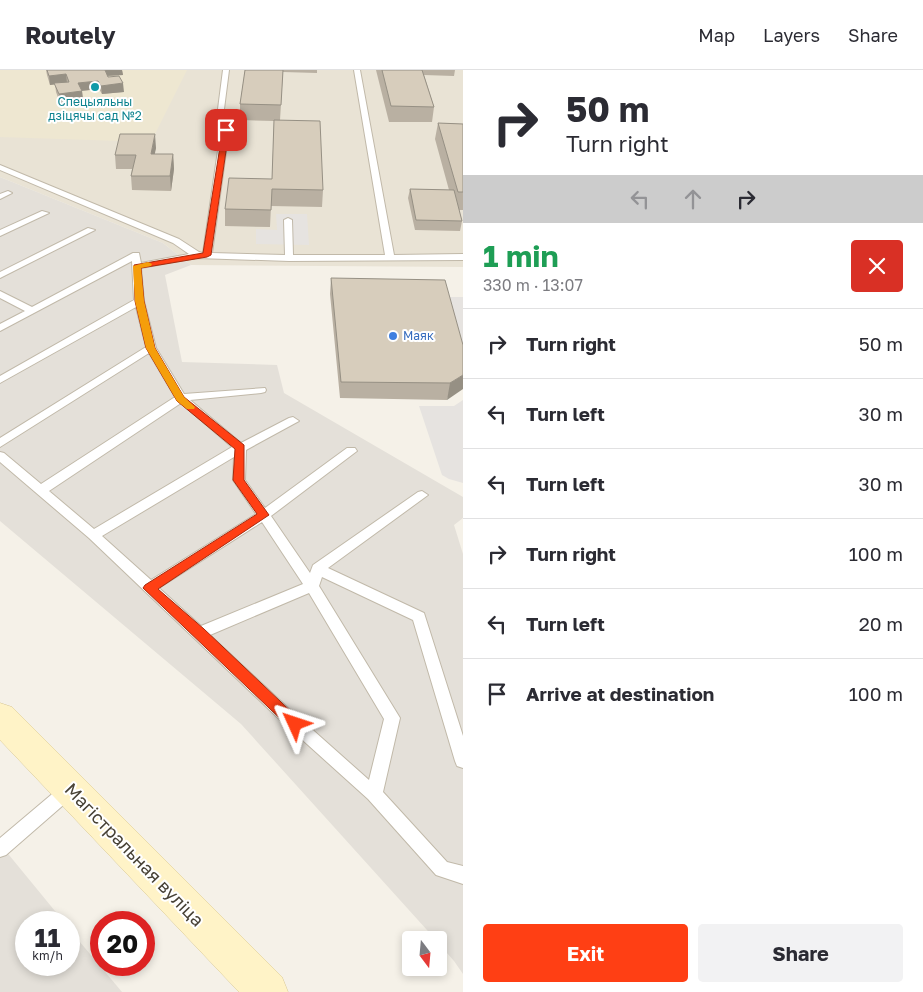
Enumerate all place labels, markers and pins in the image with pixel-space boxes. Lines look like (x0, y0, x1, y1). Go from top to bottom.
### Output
marker: Спецыяльны дзіцячы сад №2 (89, 81, 101, 93)
place label: Спецыяльны дзіцячы сад №2 (48, 94, 142, 123)
pin (205, 109, 247, 151)
place label: Маяк (403, 328, 434, 343)
marker: Маяк (387, 330, 399, 342)

